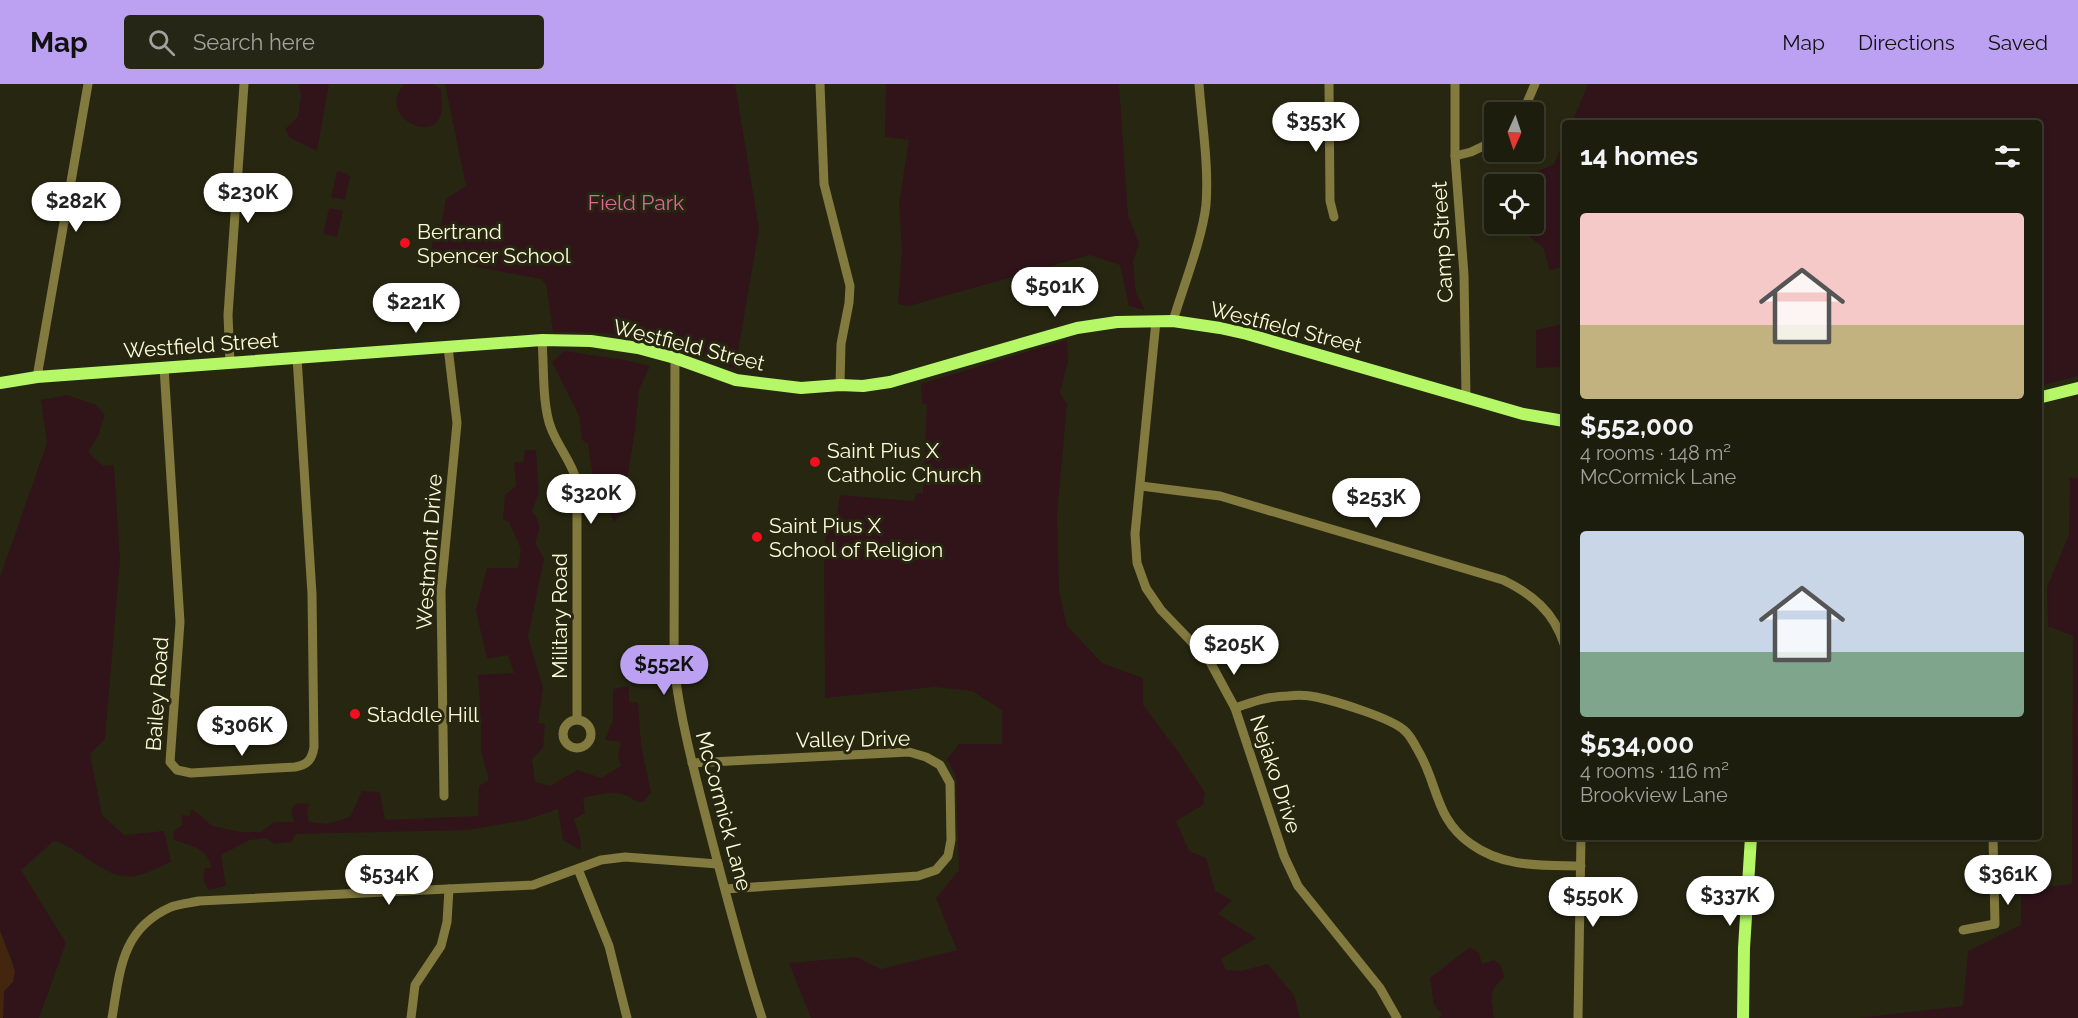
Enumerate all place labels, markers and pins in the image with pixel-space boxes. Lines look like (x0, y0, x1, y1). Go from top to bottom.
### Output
pin: $353K (1274, 102, 1358, 153)
pin: $230K (206, 173, 290, 224)
pin: $282K (34, 182, 118, 233)
place label: Bertrand Spencer School (417, 219, 571, 268)
marker: Bertrand Spencer School (398, 236, 412, 250)
pin: $501K (1013, 267, 1097, 318)
pin: $221K (374, 283, 458, 334)
place label: Saint Pius X Catholic Church (827, 438, 982, 487)
marker: Saint Pius X Catholic Church (808, 455, 822, 469)
pin: $320K (549, 474, 633, 525)
pin: $253K (1334, 478, 1418, 529)
place label: Saint Pius X School of Religion (769, 513, 943, 562)
marker: Saint Pius X School of Religion (750, 530, 764, 544)
pin: $205K (1192, 625, 1276, 676)
pin: $552K (622, 645, 706, 696)
place label: Staddle Hill (367, 702, 479, 727)
pin: $306K (200, 706, 284, 757)
marker: Staddle Hill (348, 707, 362, 721)
pin: $534K (347, 855, 431, 906)
pin: $361K (1966, 855, 2050, 906)
pin: $337K (1688, 876, 1772, 927)
pin: $550K (1551, 877, 1635, 928)

